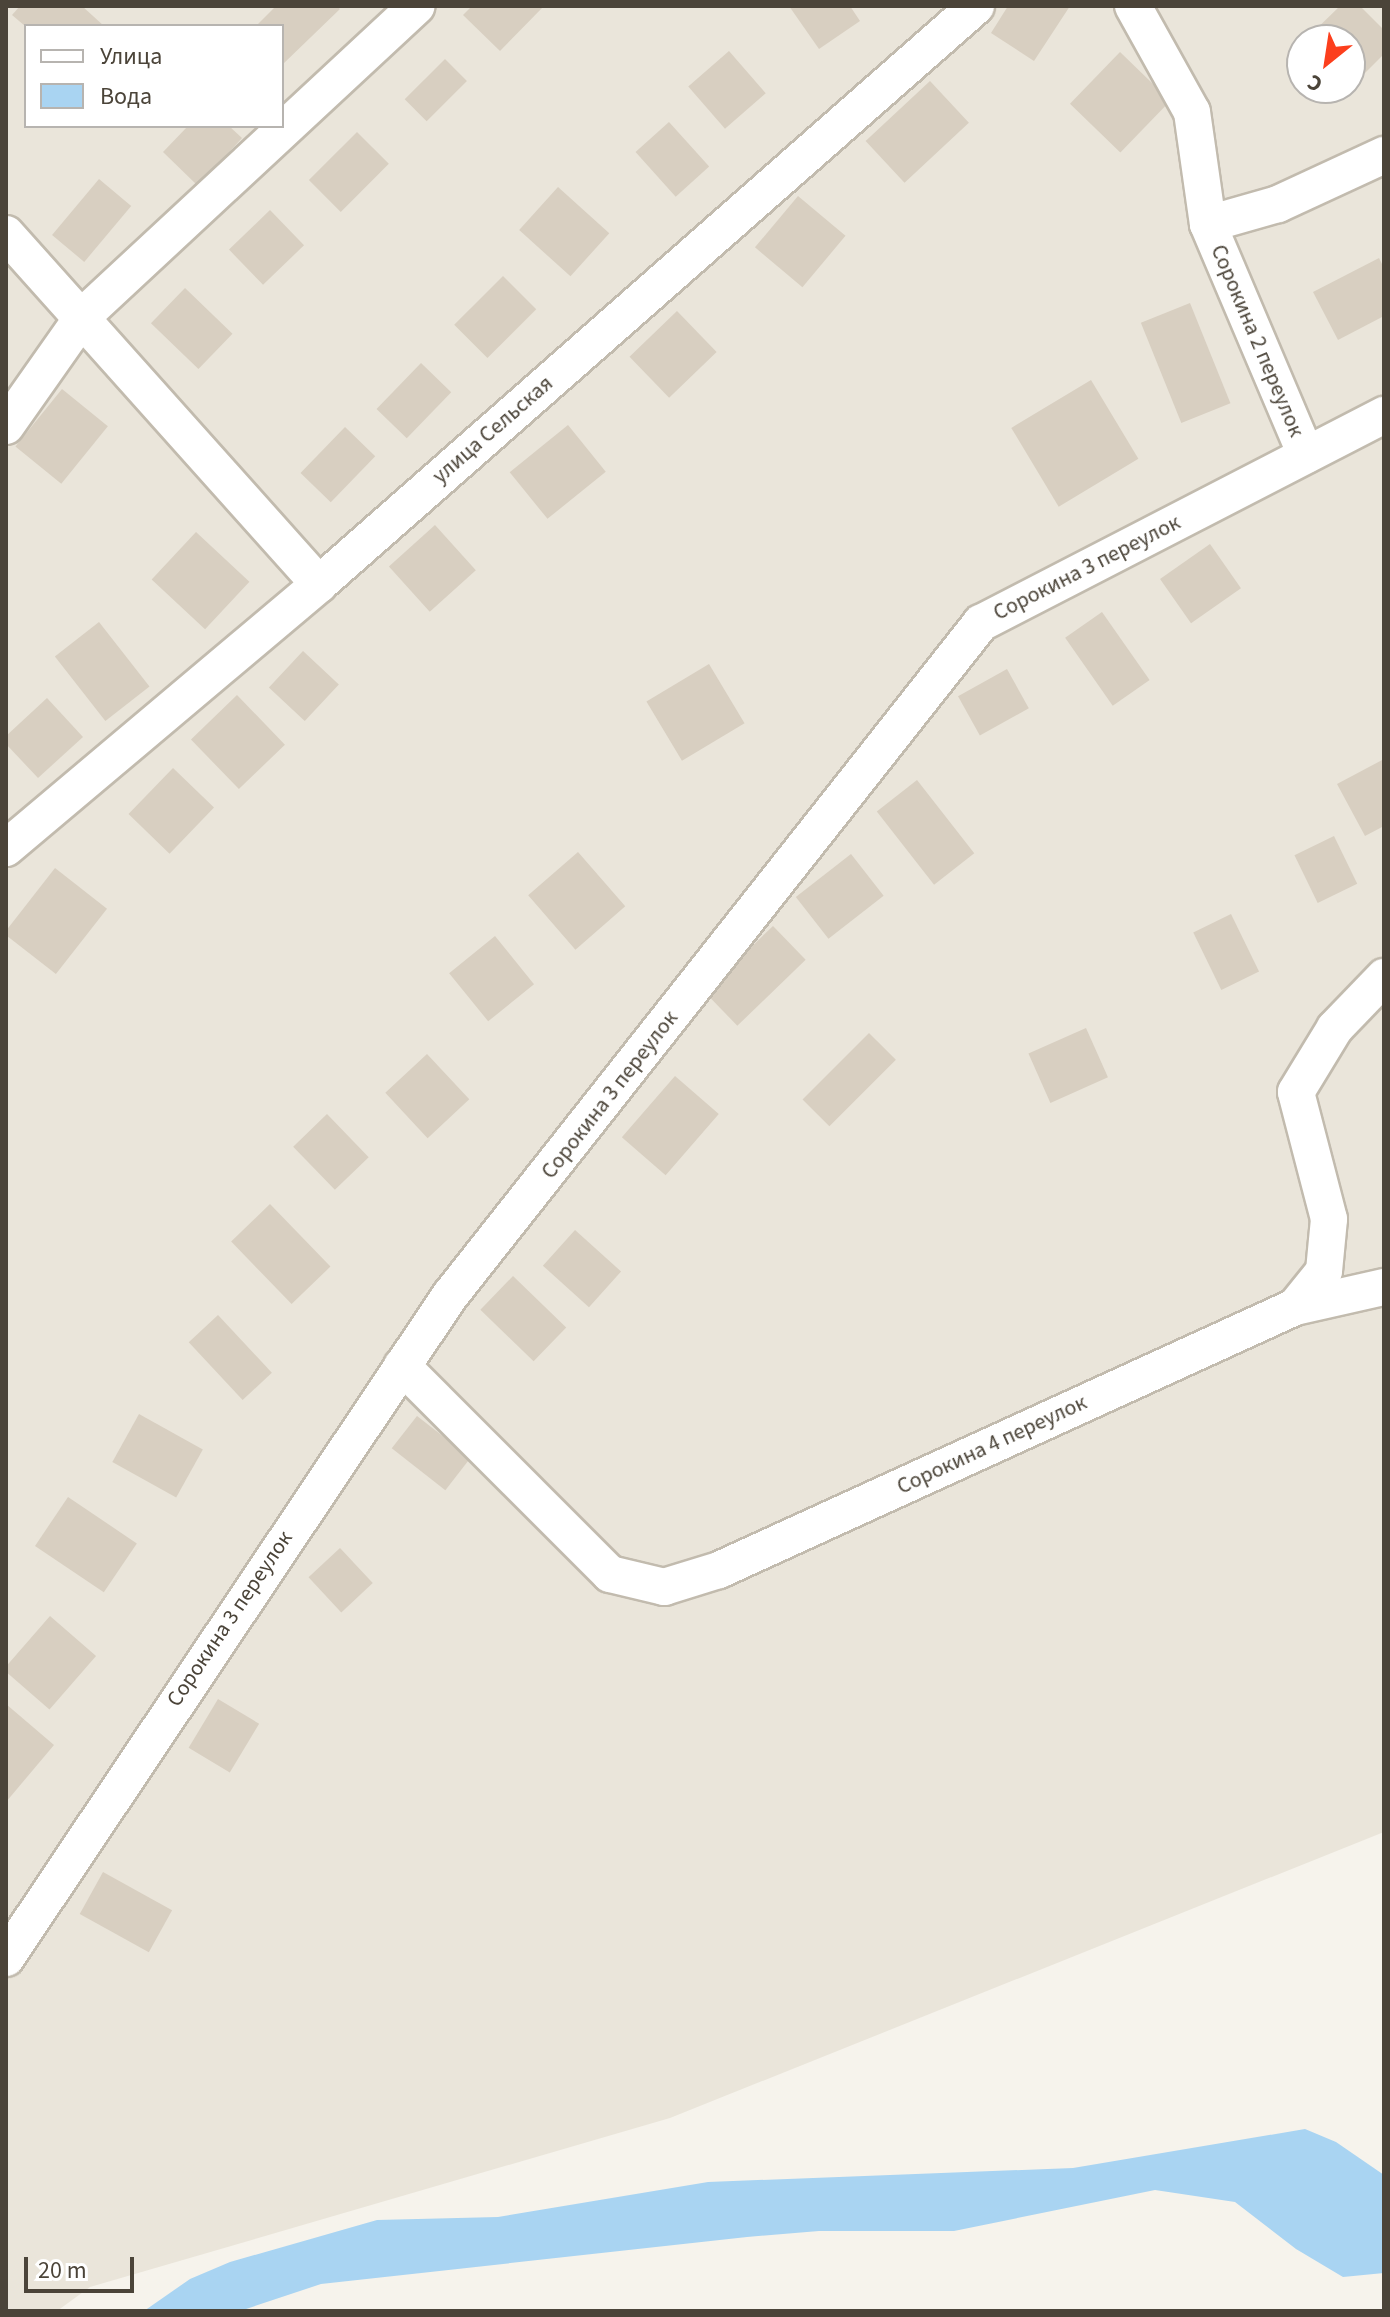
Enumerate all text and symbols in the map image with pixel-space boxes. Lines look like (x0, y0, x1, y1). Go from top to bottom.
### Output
legend (24, 24, 284, 128)
north arrow (1286, 24, 1366, 104)
text: Улица (100, 39, 162, 74)
text: С (1301, 66, 1329, 100)
text: Вода (100, 79, 152, 114)
street label: Сорокина 2 переулок (1205, 241, 1309, 441)
street label: улица Сельская (427, 370, 559, 490)
street label: Сорокина 3 переулок (989, 509, 1185, 627)
street label: Сорокина 3 переулок (536, 1006, 684, 1184)
street label: Сорокина 4 переулок (893, 1389, 1091, 1501)
street label: Сорокина 3 переулок (161, 1526, 299, 1712)
scale bar (28, 2241, 138, 2291)
text: 20 m (38, 2253, 87, 2288)

